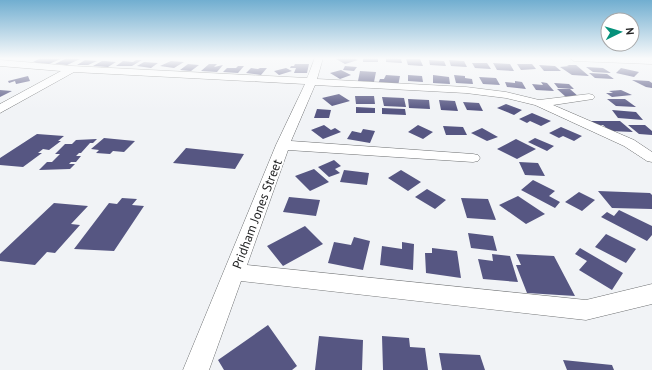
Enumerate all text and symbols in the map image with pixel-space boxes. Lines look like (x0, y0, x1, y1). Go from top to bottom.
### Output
north arrow (600, 12, 640, 52)
text: N (623, 27, 637, 35)
street label: Pridham Jones Street (228, 156, 286, 271)

